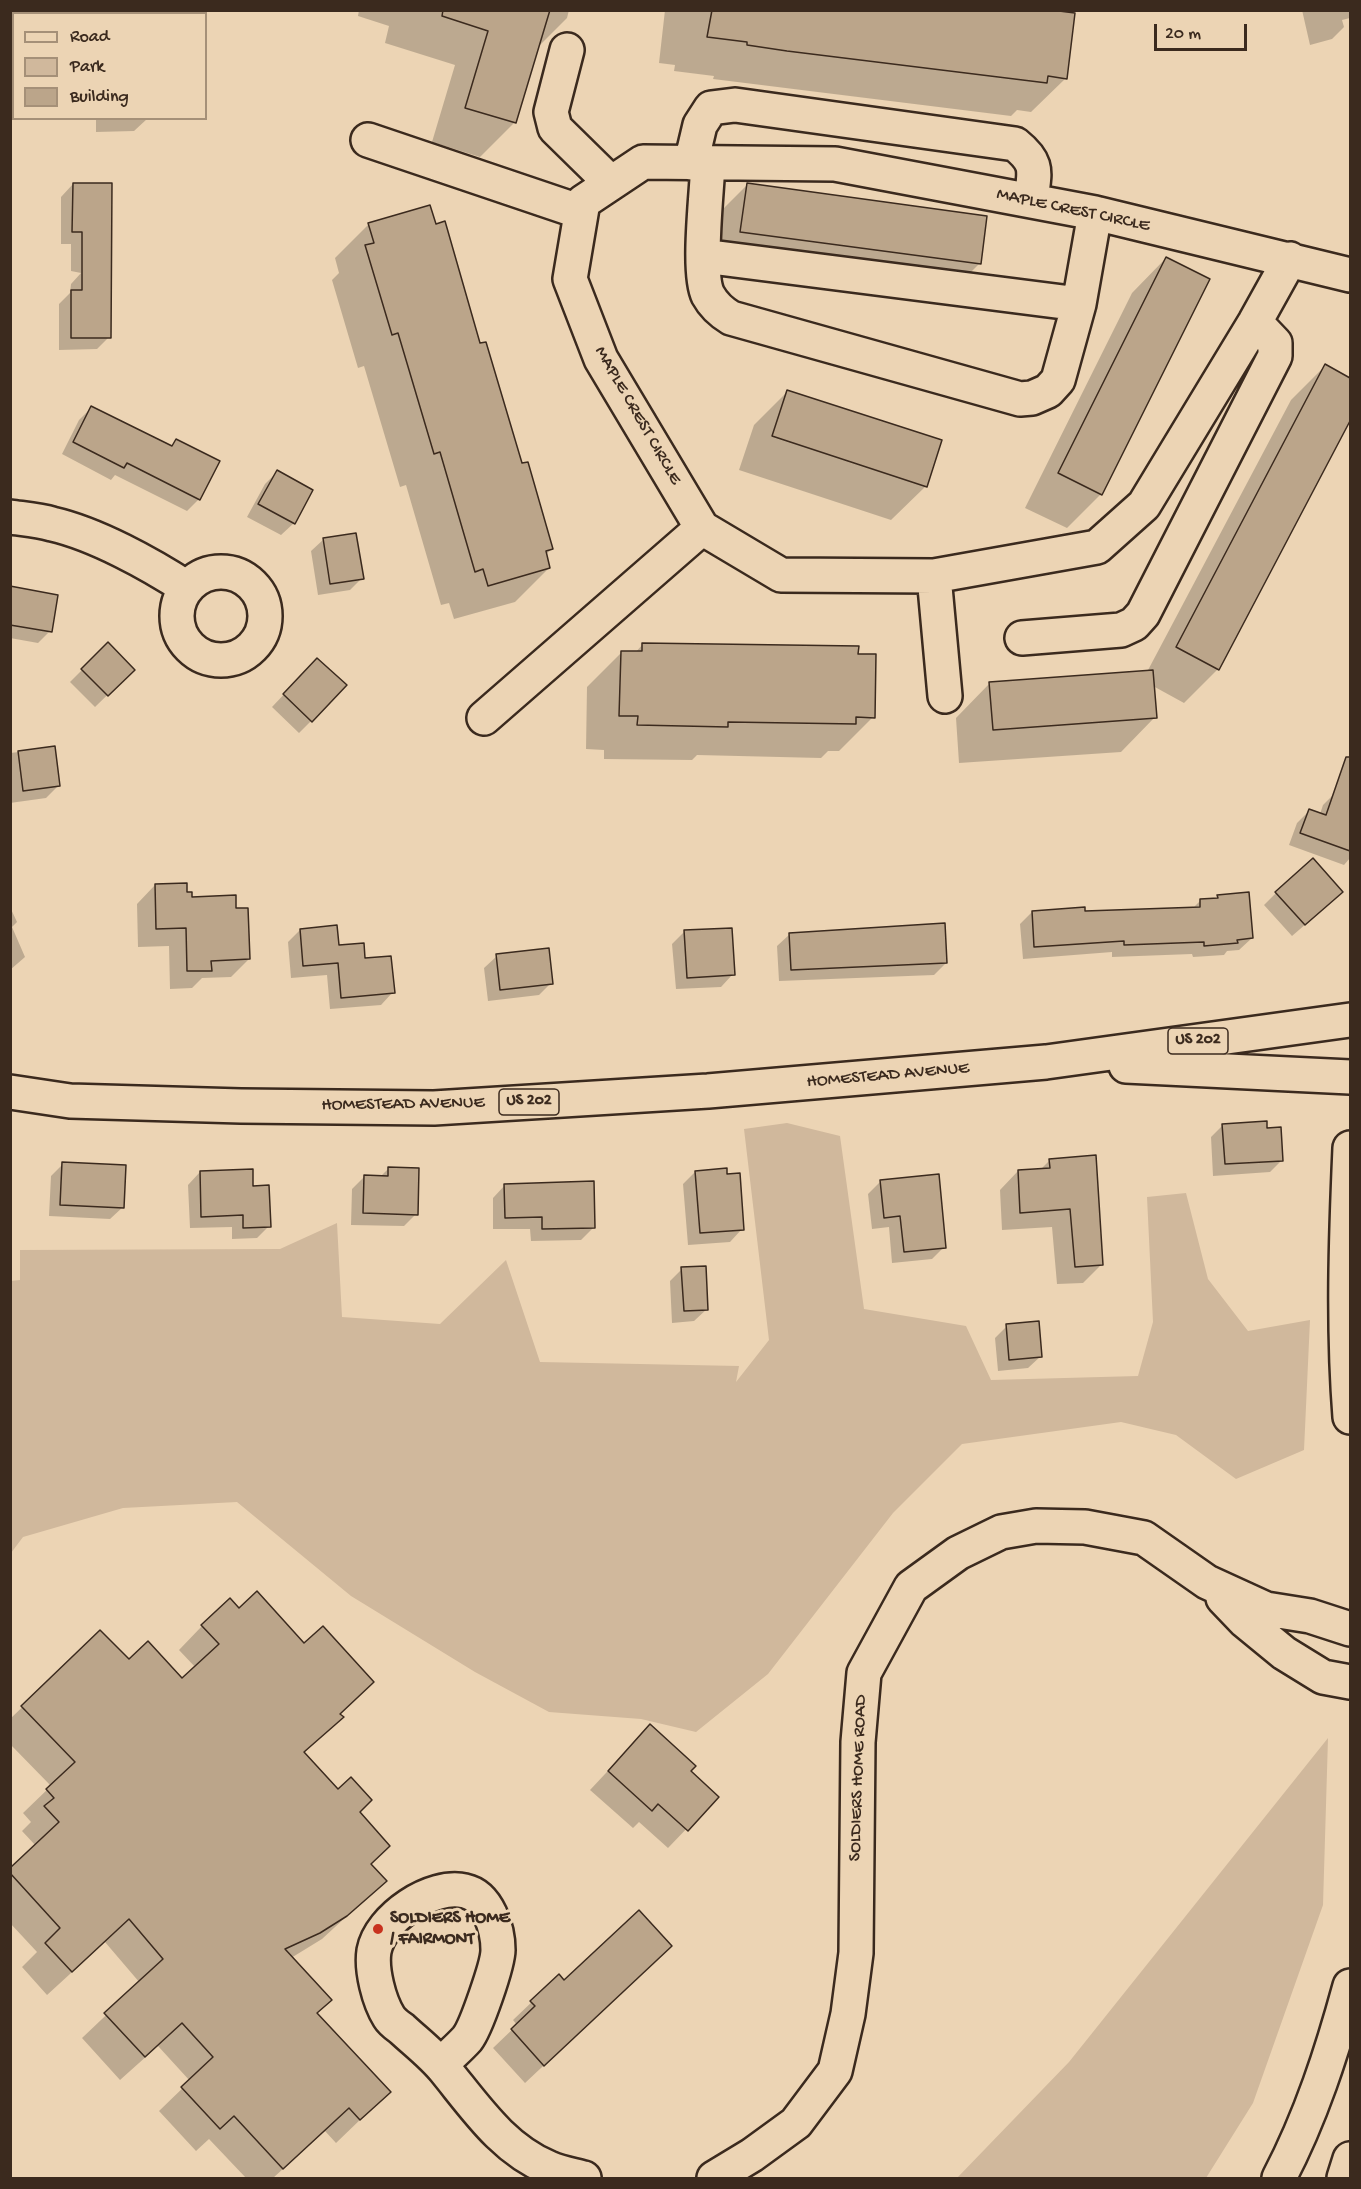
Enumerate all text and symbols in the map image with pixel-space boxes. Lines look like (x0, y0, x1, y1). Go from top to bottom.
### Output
legend (12, 12, 207, 120)
scale bar (1157, 12, 1250, 50)
text: 20 m (1165, 24, 1201, 45)
text: Road (70, 27, 109, 48)
text: Park (70, 57, 104, 78)
text: Building (70, 87, 129, 108)
street label: MAPLE CREST CIRCLE (994, 184, 1152, 238)
street label: MAPLE CREST CIRCLE (589, 343, 685, 489)
road number: US 202 (1168, 1028, 1228, 1054)
street label: HOMESTEAD AVENUE (806, 1058, 970, 1094)
road number: US 202 (499, 1089, 559, 1115)
street label: HOMESTEAD AVENUE (321, 1093, 485, 1117)
street label: SOLDIERS HOME ROAD (845, 1694, 873, 1862)
place label: SOLDIERS HOME / FAIRMONT (390, 1908, 510, 1950)
marker: SOLDIERS HOME / FAIRMONT (371, 1922, 385, 1936)

